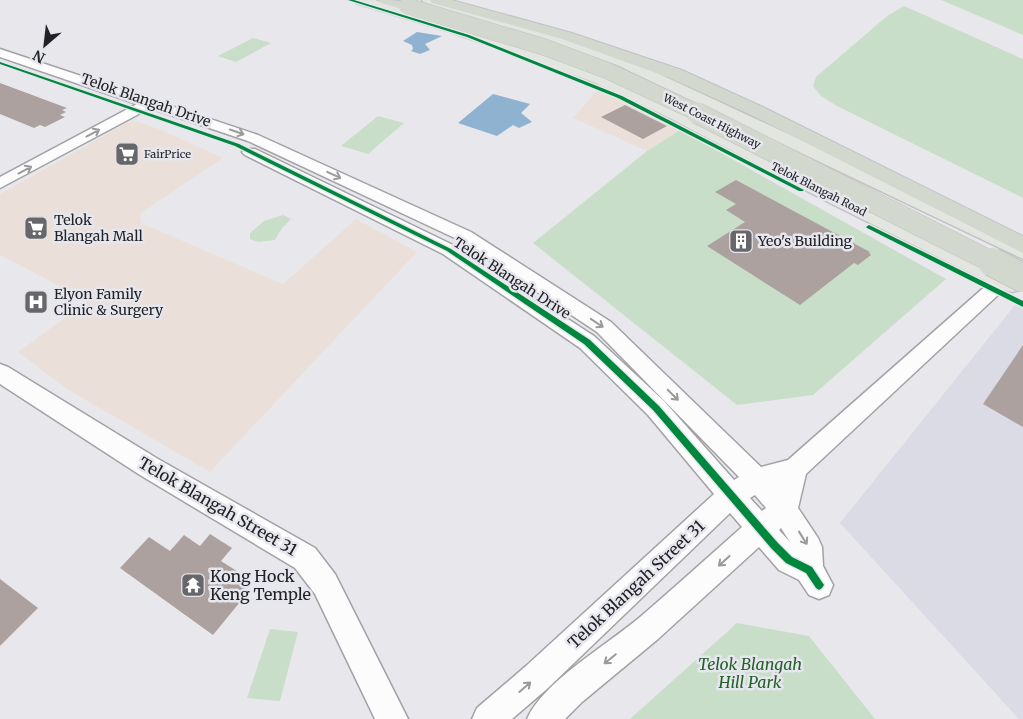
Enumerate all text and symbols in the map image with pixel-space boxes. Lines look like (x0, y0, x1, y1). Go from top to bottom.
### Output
north arrow (20, 20, 70, 70)
text: N (30, 46, 48, 67)
street label: Telok Blangah Drive (79, 69, 213, 131)
street label: West Coast Highway (660, 90, 764, 152)
one-way arrow (85, 128, 100, 137)
one-way arrow (228, 128, 244, 137)
supermarket icon: FairPrice (114, 141, 140, 167)
place label: FairPrice (144, 147, 191, 161)
street label: Telok Blangah Road (769, 159, 869, 219)
one-way arrow (17, 164, 32, 174)
one-way arrow (326, 170, 341, 180)
place label: Telok Blangah Mall (54, 211, 144, 245)
supermarket icon: Telok Blangah Mall (23, 215, 49, 241)
building icon: Yeo's Building (728, 228, 754, 254)
place label: Yeo's Building (757, 232, 853, 250)
street label: Telok Blangah Drive (450, 233, 574, 323)
place label: Elyon Family Clinic & Surgery (54, 285, 164, 319)
hospital icon: Elyon Family Clinic & Surgery (23, 289, 49, 315)
one-way arrow (589, 318, 603, 328)
one-way arrow (667, 389, 679, 401)
street label: Telok Blangah Street 31 (135, 452, 301, 560)
street label: Telok Blangah Street 31 (564, 516, 708, 652)
one-way arrow (799, 531, 809, 545)
one-way arrow (717, 555, 730, 567)
place label: Kong Hock Keng Temple (210, 566, 311, 604)
temple icon: Kong Hock Keng Temple (180, 572, 206, 598)
one-way arrow (604, 654, 617, 665)
park label: Telok Blangah Hill Park (698, 654, 802, 692)
one-way arrow (518, 682, 531, 693)

